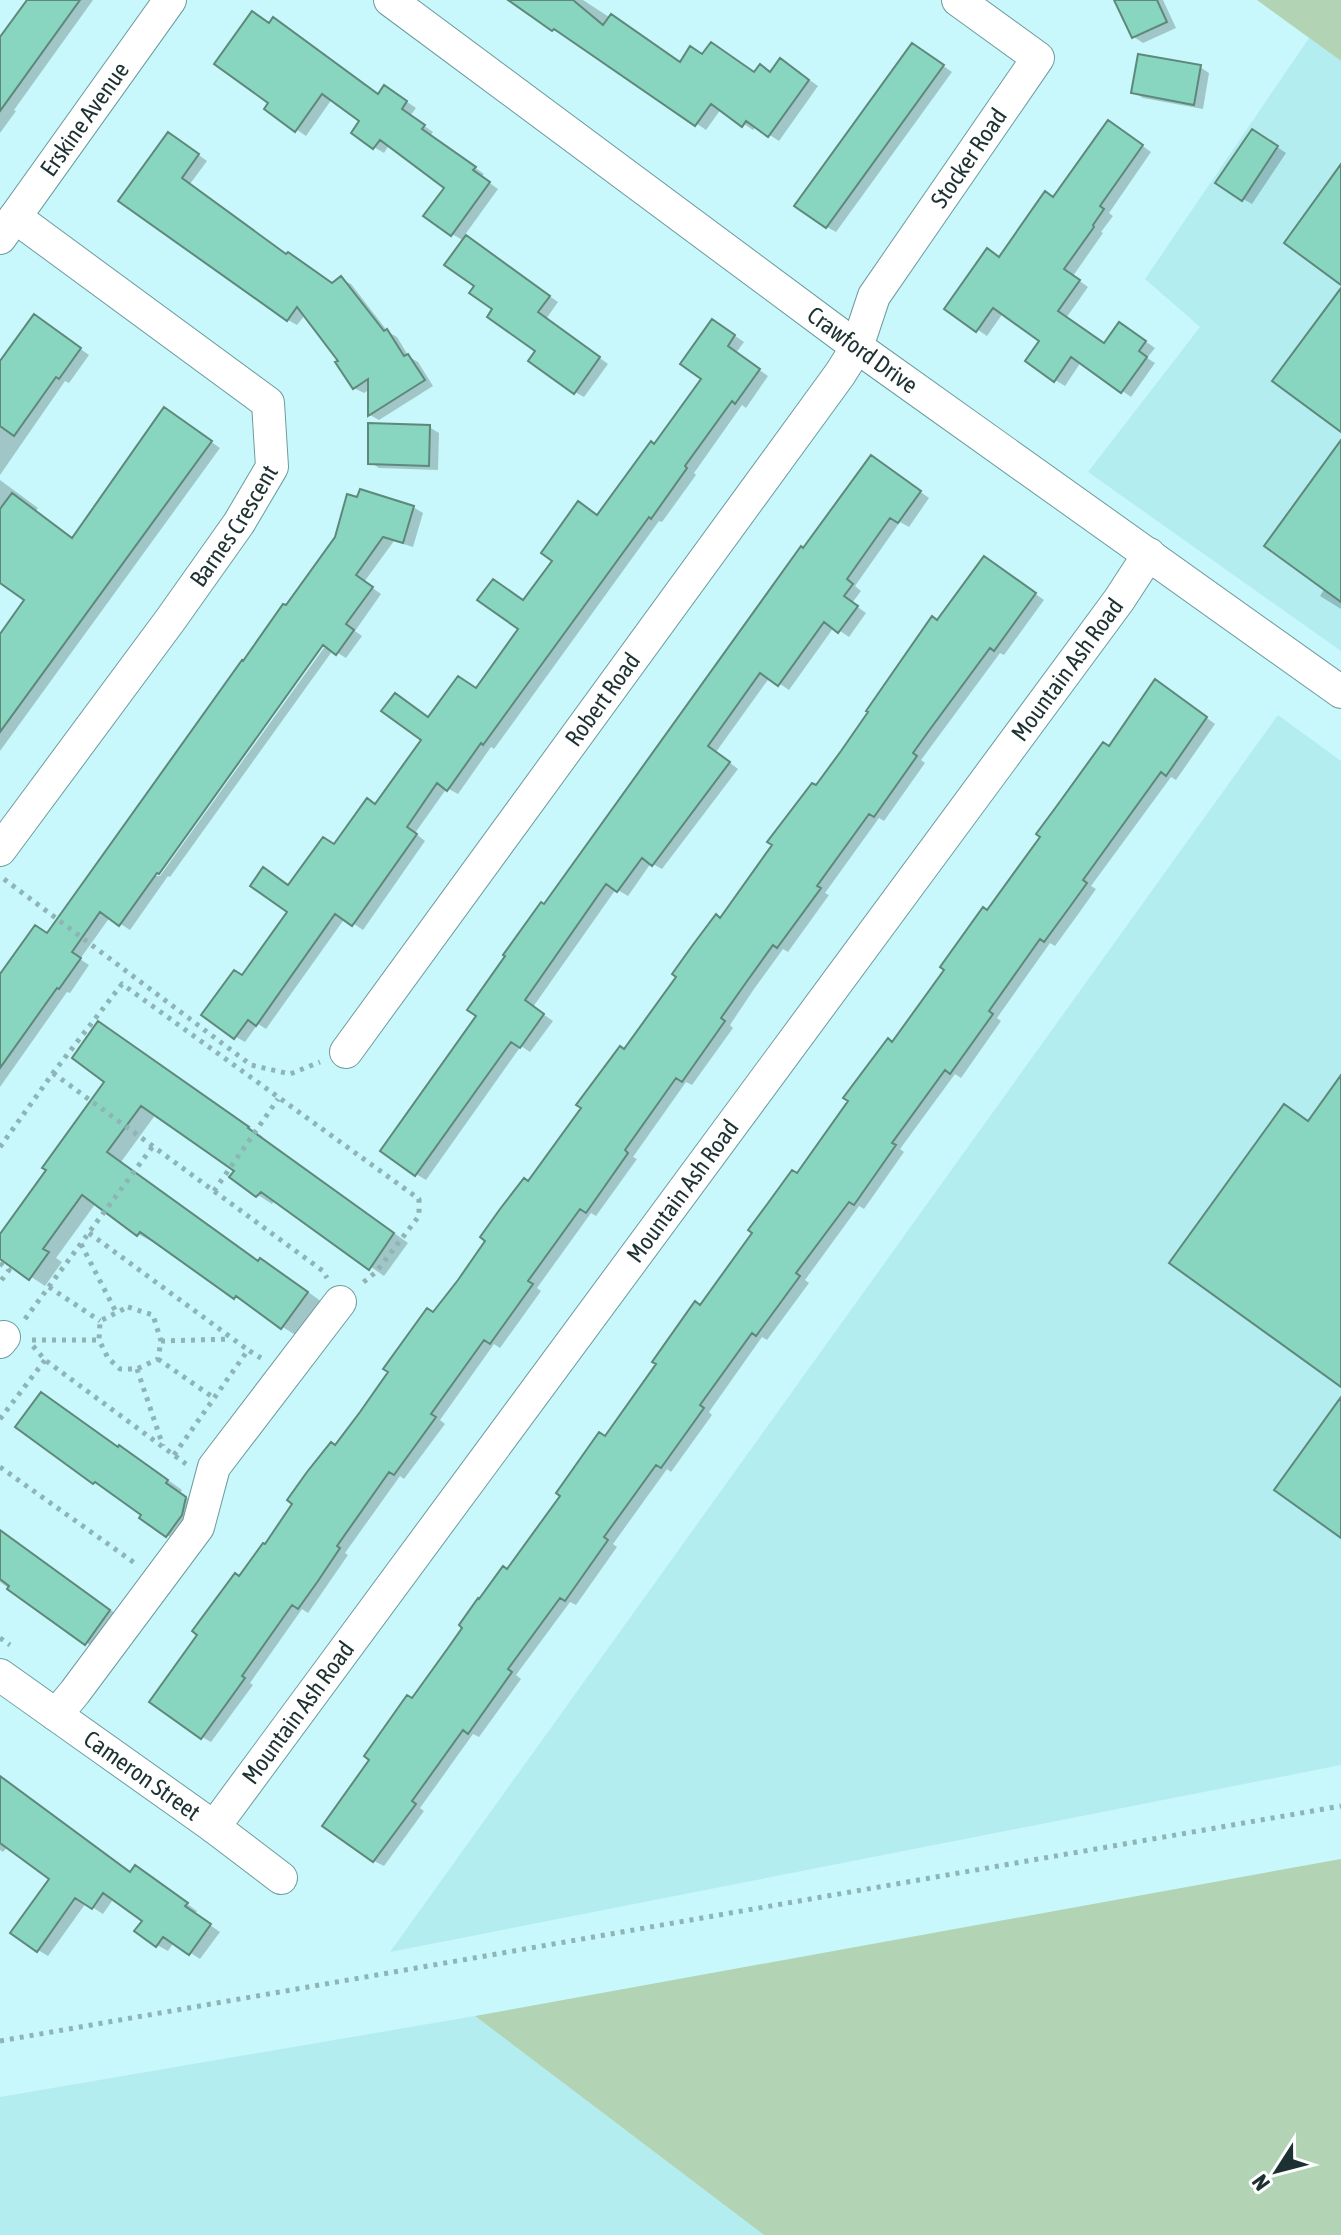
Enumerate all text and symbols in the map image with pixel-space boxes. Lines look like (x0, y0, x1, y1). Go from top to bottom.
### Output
street label: Erskine Avenue (35, 57, 134, 181)
street label: Stocker Road (925, 103, 1012, 213)
street label: Crawford Drive (802, 301, 923, 399)
street label: Barnes Crescent (184, 460, 283, 592)
street label: Mountain Ash Road (1006, 593, 1129, 746)
street label: Robert Road (559, 648, 645, 751)
street label: Mountain Ash Road (621, 1114, 744, 1267)
street label: Mountain Ash Road (237, 1636, 359, 1789)
street label: Cameron Street (79, 1725, 206, 1826)
north arrow (1237, 2131, 1317, 2211)
text: N (1246, 2170, 1275, 2196)

